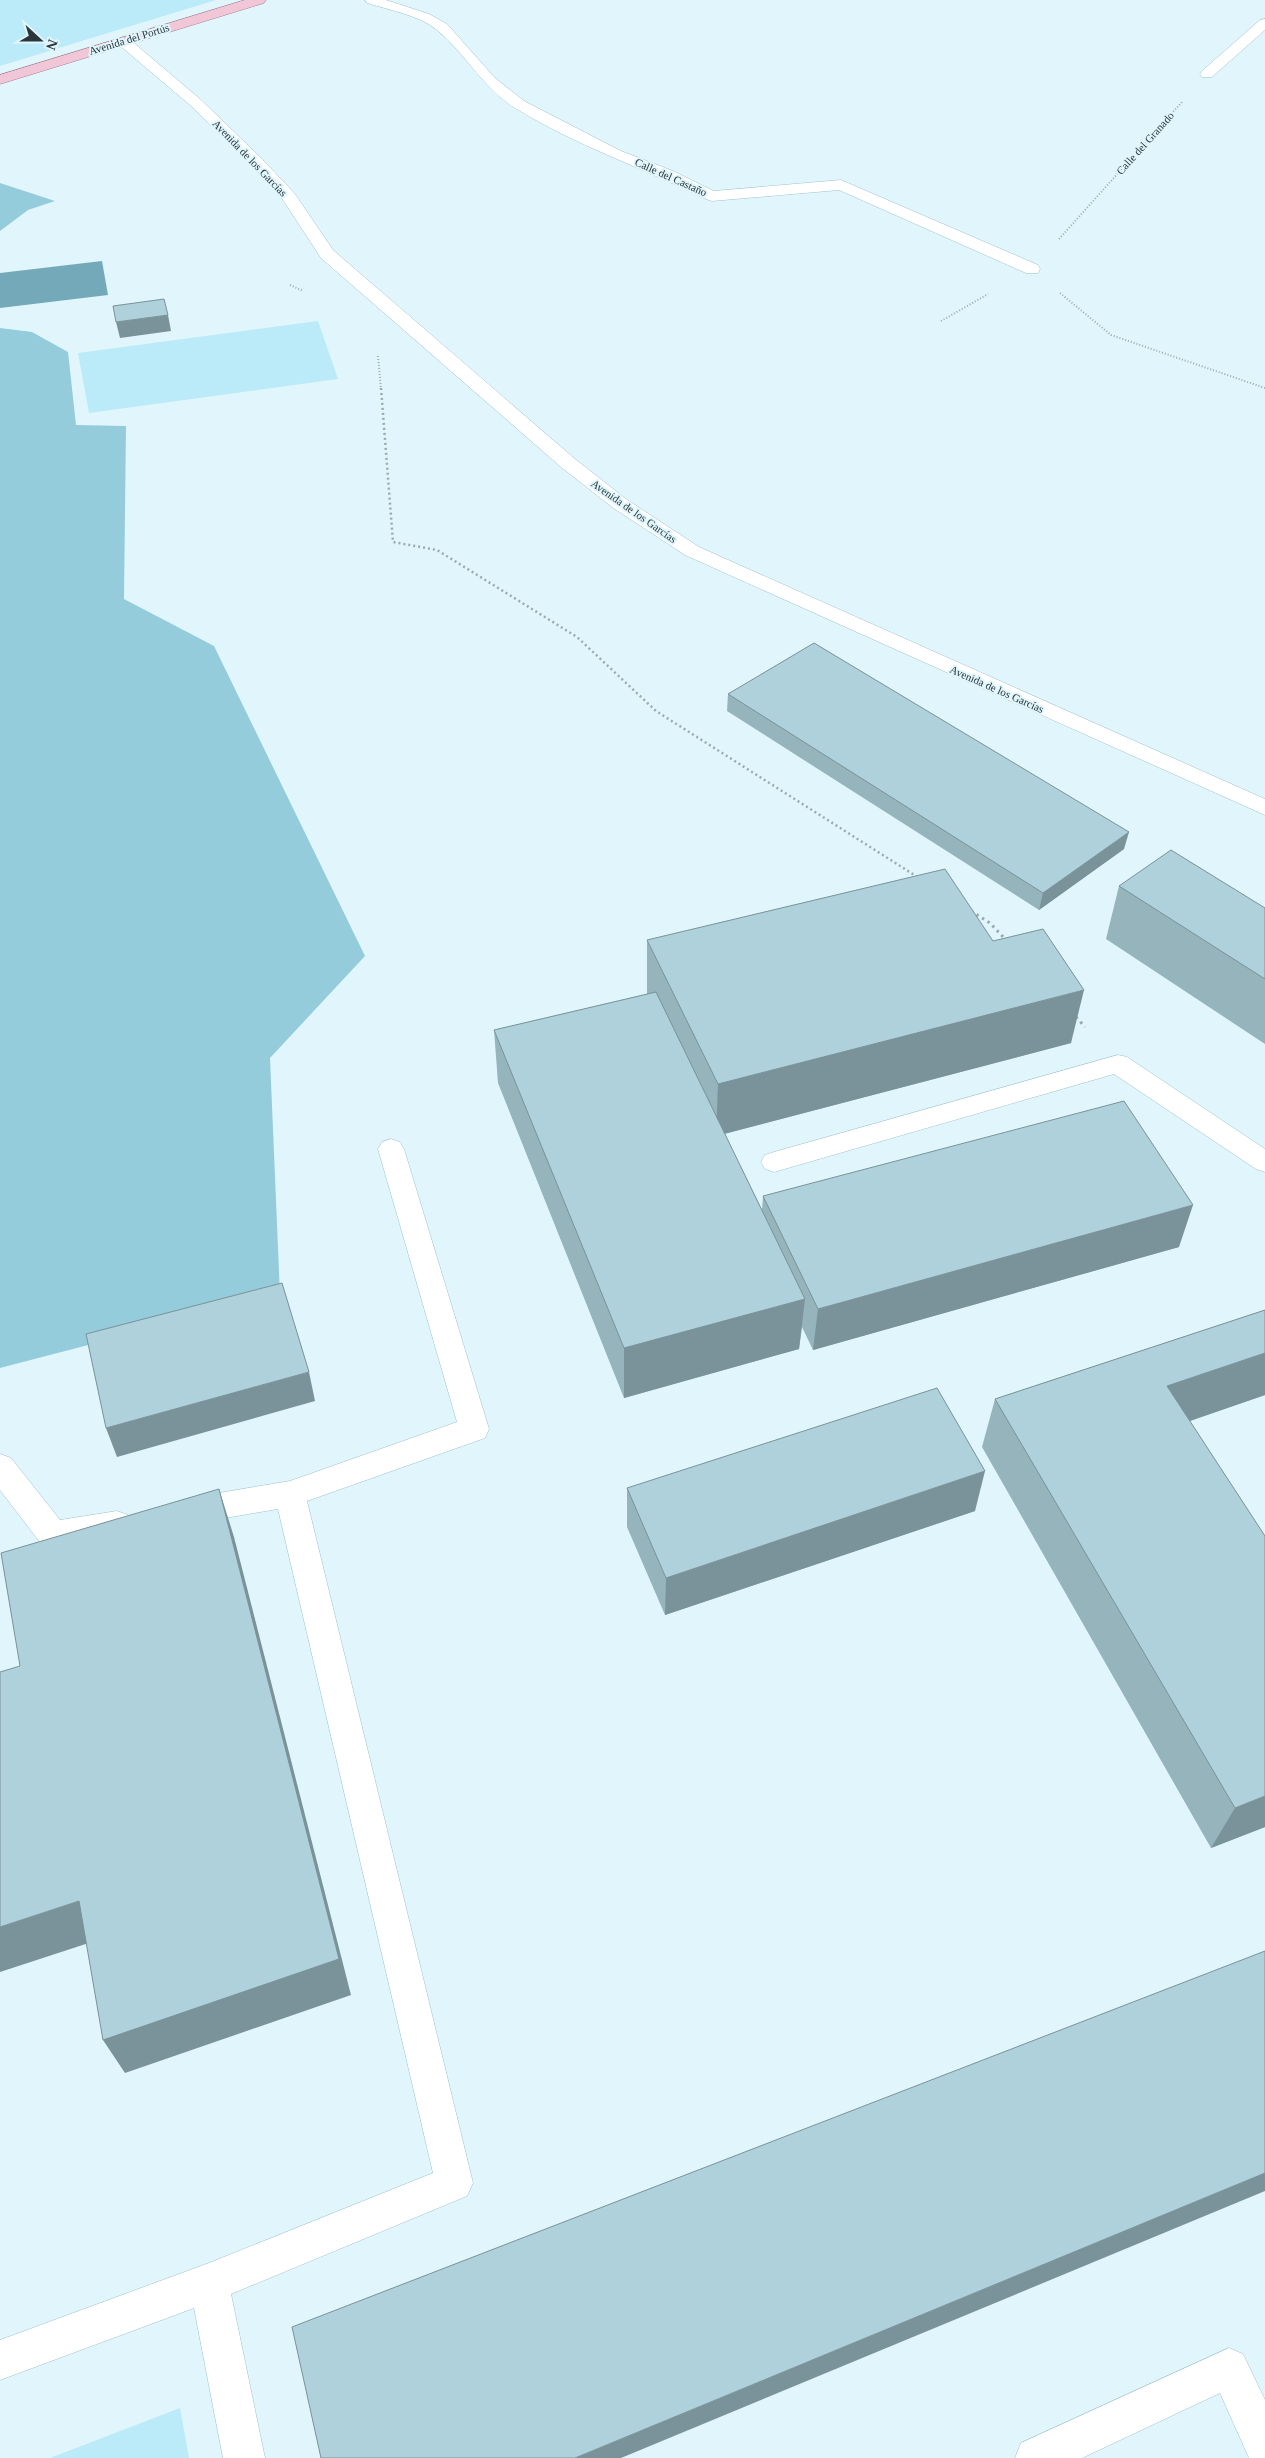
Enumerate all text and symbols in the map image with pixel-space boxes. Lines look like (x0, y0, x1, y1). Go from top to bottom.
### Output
north arrow (15, 15, 65, 65)
street label: Avenida del Portús (87, 21, 171, 57)
text: N (43, 37, 60, 52)
street label: Calle del Granado (1114, 109, 1177, 177)
street label: Avenida de los Garcías (210, 117, 290, 199)
street label: Calle del Castaño (633, 156, 709, 198)
street label: Avenida de los Garcías (589, 477, 679, 545)
street label: Avenida de los Garcías (948, 663, 1046, 715)

